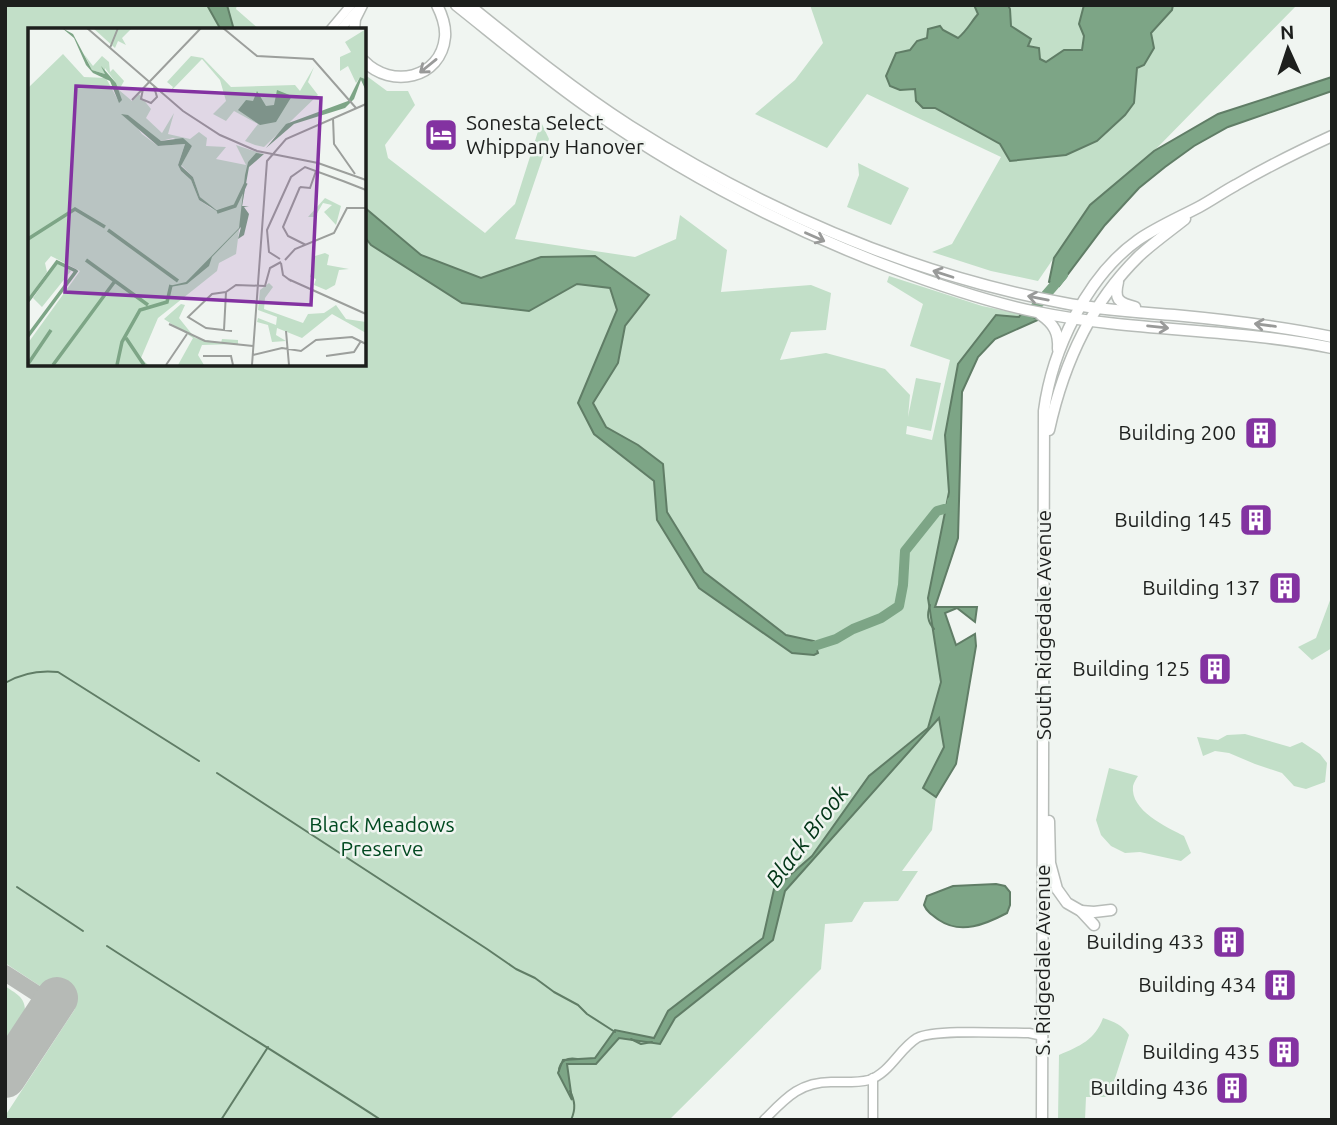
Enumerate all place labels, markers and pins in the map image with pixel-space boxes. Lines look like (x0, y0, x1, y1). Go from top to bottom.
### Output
place label: Sonesta Select Whippany Hanover (466, 110, 644, 158)
hotel icon: Sonesta Select Whippany Hanover (422, 116, 460, 154)
building icon: Building 200 (1242, 414, 1280, 452)
place label: Building 200 (1118, 420, 1236, 444)
building icon: Building 145 (1237, 501, 1275, 539)
place label: Building 145 (1114, 507, 1232, 531)
building icon: Building 137 (1266, 569, 1304, 607)
place label: Building 137 (1142, 575, 1260, 599)
building icon: Building 125 (1196, 650, 1234, 688)
place label: Building 125 (1072, 656, 1190, 680)
building icon: Building 433 (1210, 923, 1248, 961)
place label: Building 433 (1086, 929, 1204, 953)
building icon: Building 434 (1261, 966, 1299, 1004)
place label: Building 434 (1138, 972, 1256, 996)
building icon: Building 435 (1265, 1033, 1303, 1071)
place label: Building 435 (1142, 1039, 1260, 1063)
building icon: Building 436 (1213, 1069, 1251, 1107)
place label: Building 436 (1090, 1075, 1208, 1099)

